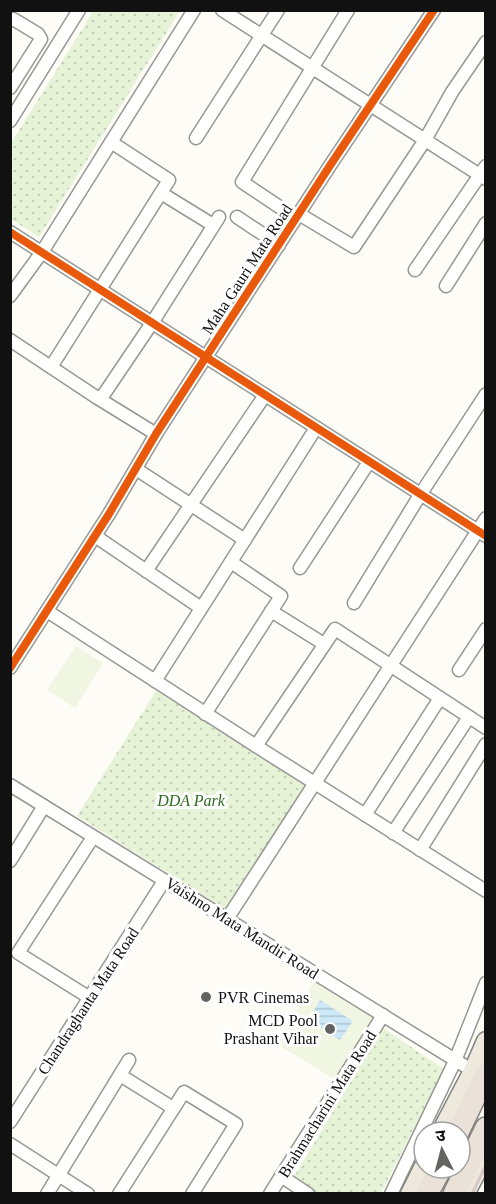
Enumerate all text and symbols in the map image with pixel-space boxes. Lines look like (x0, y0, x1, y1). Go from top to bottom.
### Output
street label: Maha Gauri Mata Road (199, 201, 295, 337)
park label: DDA Park (156, 792, 226, 809)
street label: Vaishno Mata Mandir Road (162, 874, 322, 982)
street label: Chandraghanta Mata Road (34, 924, 143, 1078)
place label: PVR Cinemas (218, 989, 309, 1006)
marker: PVR Cinemas (199, 990, 213, 1004)
place label: MCD Pool Prashant Vihar (224, 1012, 319, 1047)
marker: MCD Pool Prashant Vihar (323, 1022, 337, 1036)
street label: Brahmacharini Mata Road (275, 1028, 379, 1180)
north arrow (412, 1120, 472, 1180)
text: उ (435, 1127, 447, 1145)

